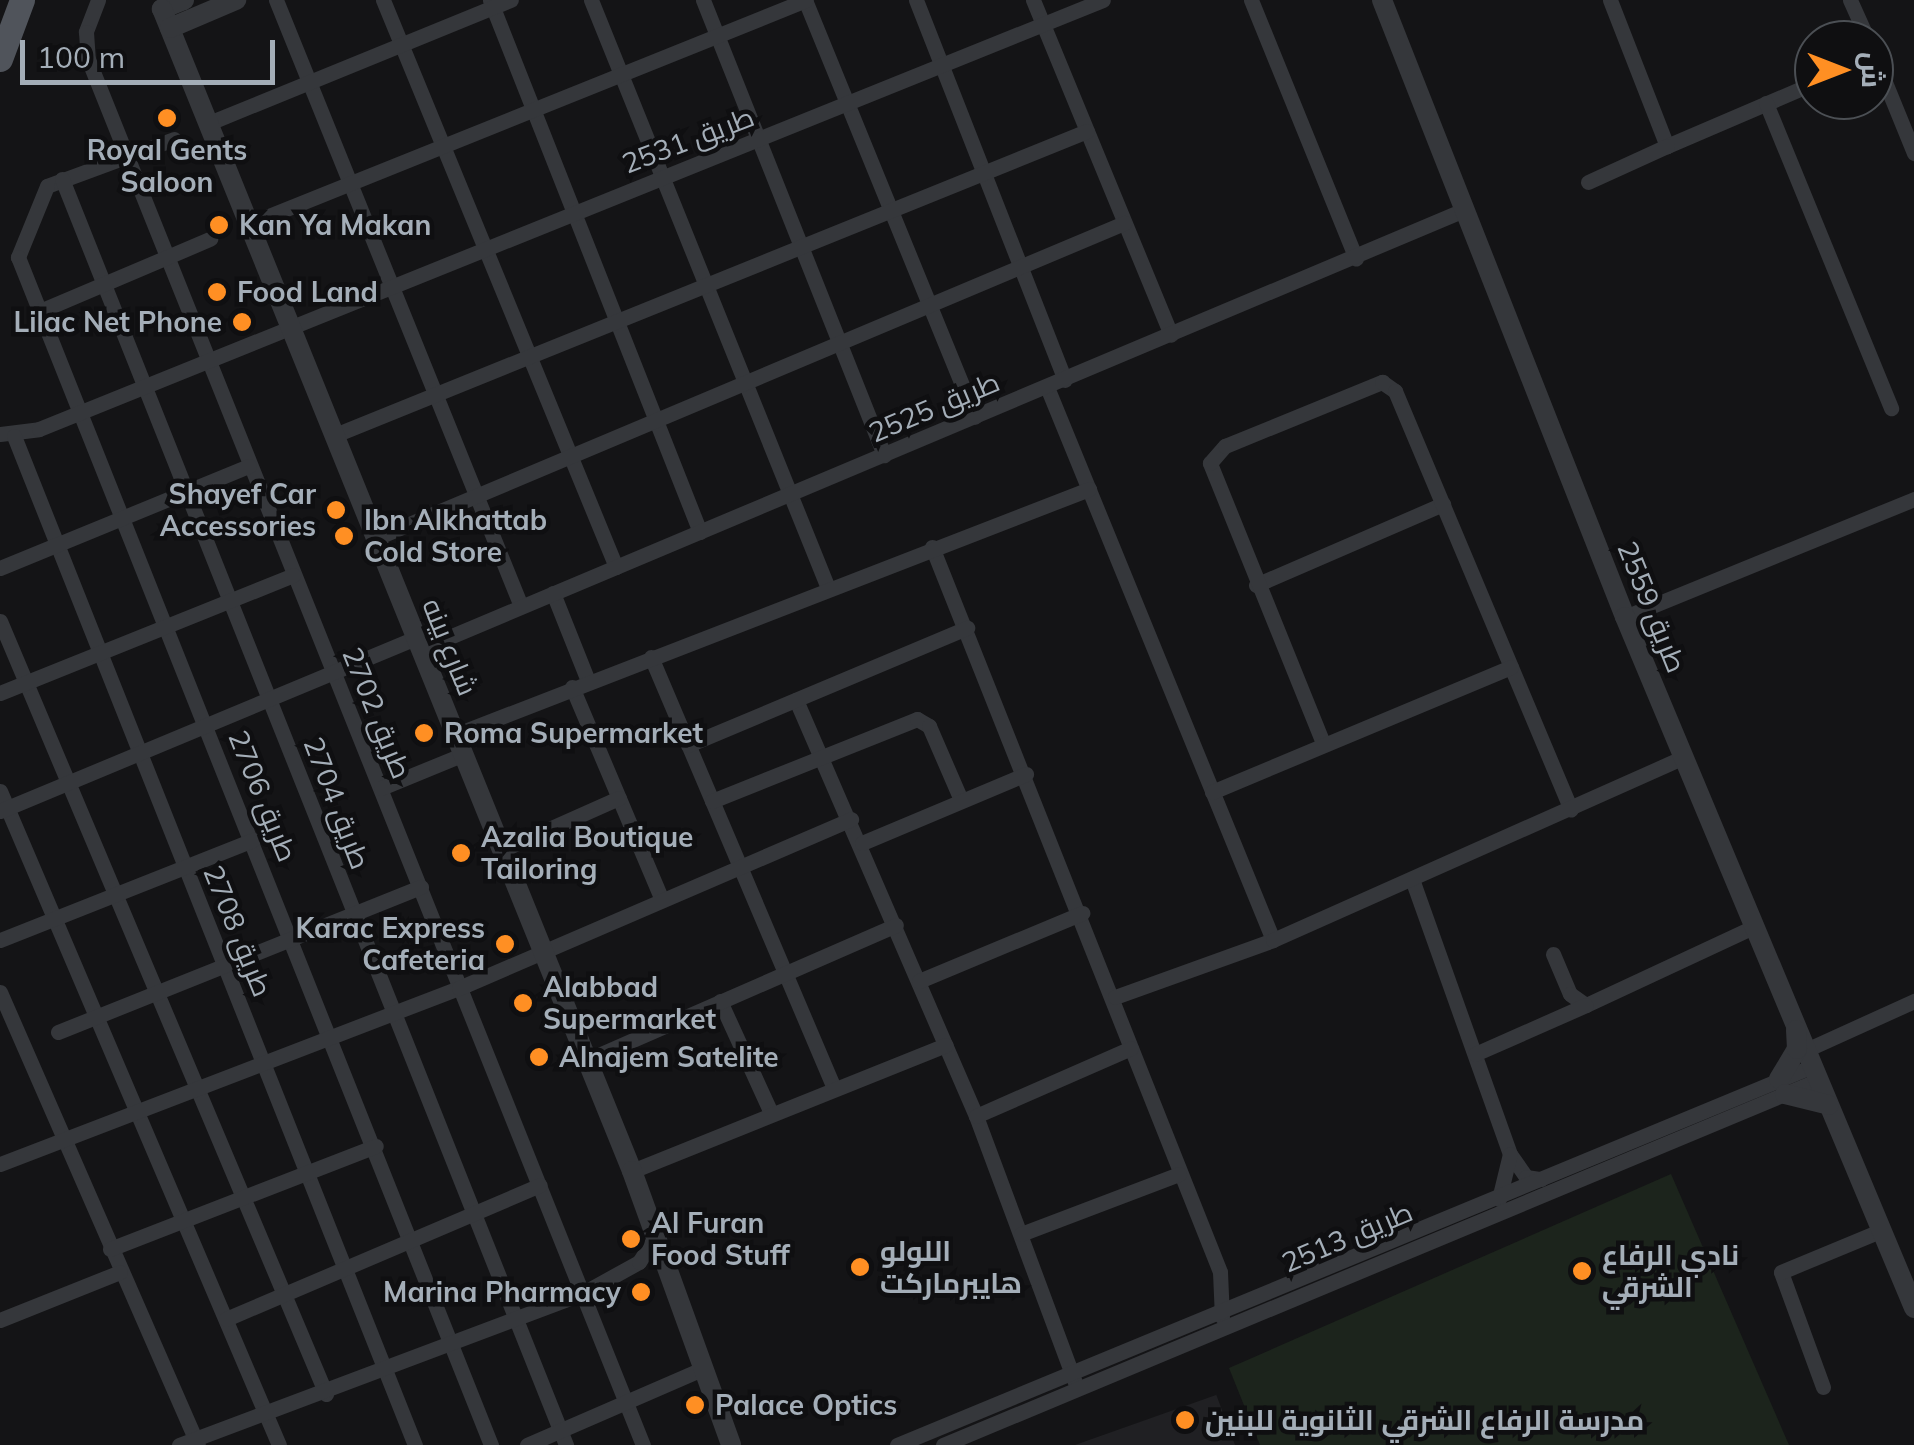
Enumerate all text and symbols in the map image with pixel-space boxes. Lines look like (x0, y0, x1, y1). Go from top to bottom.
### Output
scale bar (25, 20, 280, 82)
north arrow (1794, 20, 1894, 120)
text: 100 m (37, 38, 125, 76)
text: ش (1855, 52, 1890, 88)
street label: طريق 2531 (617, 100, 759, 180)
marker: Royal Gents Saloon (156, 107, 178, 129)
place label: Royal Gents Saloon (87, 133, 247, 199)
place label: Kan Ya Makan (239, 208, 431, 242)
marker: Kan Ya Makan (208, 214, 230, 236)
place label: Food Land (237, 275, 378, 309)
marker: Food Land (206, 281, 228, 303)
place label: Lilac Net Phone (14, 305, 222, 339)
marker: Lilac Net Phone (231, 311, 253, 333)
street label: طريق 2525 (864, 364, 1004, 450)
place label: Shayef Car Accessories (160, 477, 316, 543)
marker: Shayef Car Accessories (325, 499, 347, 521)
place label: Ibn Alkhattab Cold Store (364, 503, 547, 569)
marker: Ibn Alkhattab Cold Store (333, 525, 355, 547)
street label: طريق 2559 (1610, 537, 1694, 677)
street label: شارع بينه (415, 594, 485, 700)
street label: طريق 2702 (335, 643, 419, 783)
place label: Roma Supermarket (444, 716, 703, 750)
marker: Roma Supermarket (413, 722, 435, 744)
street label: طريق 2706 (221, 726, 305, 866)
street label: طريق 2704 (297, 732, 377, 874)
place label: Azalia Boutique Tailoring (481, 820, 693, 886)
marker: Azalia Boutique Tailoring (450, 842, 472, 864)
street label: طريق 2708 (196, 861, 280, 1001)
place label: Karac Express Cafeteria (295, 911, 485, 977)
marker: Karac Express Cafeteria (494, 933, 516, 955)
place label: Alabbad Supermarket (543, 970, 716, 1036)
marker: Alabbad Supermarket (512, 992, 534, 1014)
place label: Alnajem Satelite (559, 1040, 779, 1074)
marker: Alnajem Satelite (528, 1046, 550, 1068)
street label: طريق 2513 (1277, 1194, 1417, 1280)
place label: Al Furan Food Stuff (651, 1206, 790, 1272)
marker: Al Furan Food Stuff (620, 1228, 642, 1250)
place label: اللولو هايبرماركت (880, 1234, 1022, 1300)
place label: نادي الرفاع الشرقي (1602, 1238, 1739, 1304)
marker: اللولو هايبرماركت (849, 1256, 871, 1278)
marker: نادي الرفاع الشرقي (1571, 1260, 1593, 1282)
place label: Marina Pharmacy (383, 1275, 621, 1309)
marker: Marina Pharmacy (630, 1281, 652, 1303)
place label: Palace Optics (715, 1388, 897, 1422)
marker: Palace Optics (684, 1394, 706, 1416)
place label: مدرسة الرفاع الشرقي الثانوية للبنين (1205, 1403, 1644, 1437)
marker: مدرسة الرفاع الشرقي الثانوية للبنين (1174, 1409, 1196, 1431)

